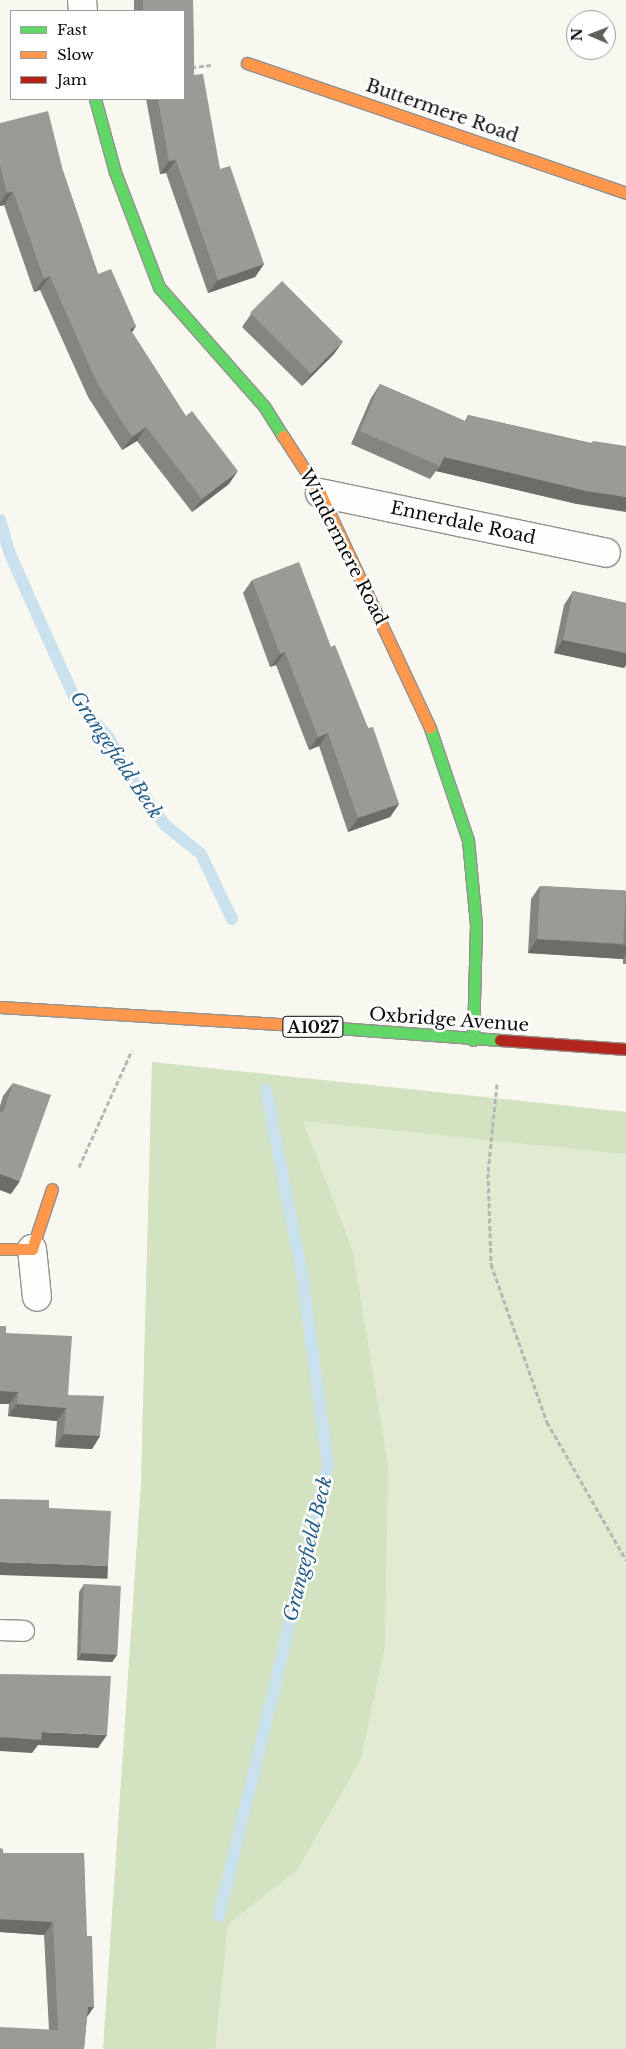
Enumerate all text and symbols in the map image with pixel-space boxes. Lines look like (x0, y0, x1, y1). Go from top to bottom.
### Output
legend (10, 10, 185, 100)
north arrow (566, 10, 616, 60)
text: Fast (57, 20, 87, 39)
text: N (568, 28, 586, 42)
text: Slow (57, 45, 94, 64)
text: Jam (57, 70, 87, 89)
street label: Buttermere Road (363, 75, 521, 147)
street label: Windermere Road (294, 465, 392, 629)
street label: Ennerdale Road (388, 497, 538, 549)
water label: Grangefield Beck (65, 687, 167, 823)
street label: Oxbridge Avenue (368, 1004, 530, 1036)
road number: A1027 (282, 1014, 344, 1040)
water label: Grangefield Beck (279, 1474, 337, 1624)

